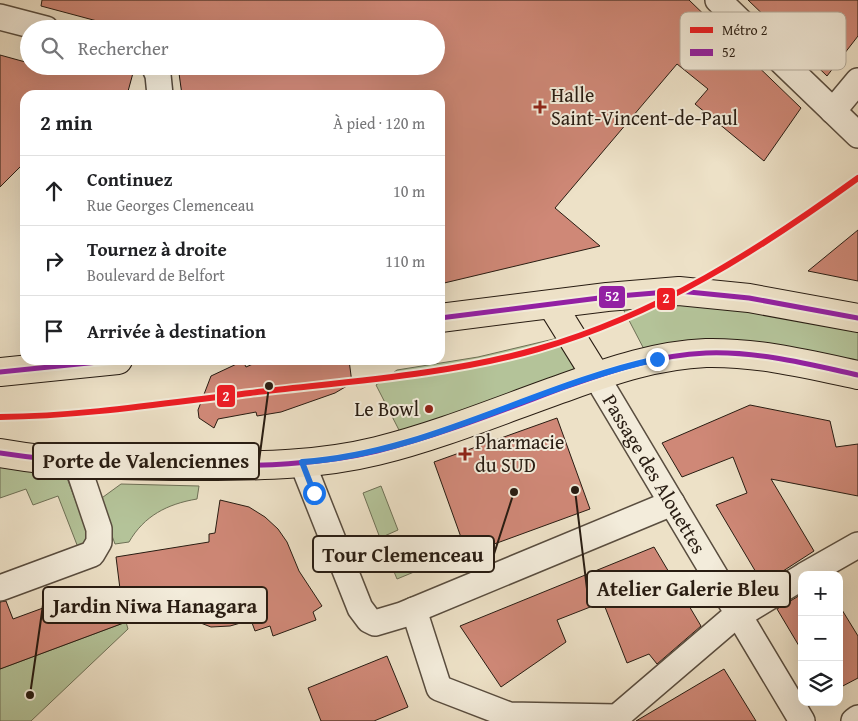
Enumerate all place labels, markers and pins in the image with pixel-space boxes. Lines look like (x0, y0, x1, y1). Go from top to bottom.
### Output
place label: Halle Saint-Vincent-de-Paul (551, 80, 738, 132)
marker: Halle Saint-Vincent-de-Paul (533, 100, 547, 114)
place label: Le Bowl (354, 394, 419, 423)
marker: Le Bowl (423, 403, 435, 415)
place label: Pharmacie du SUD (475, 427, 564, 479)
callout: Porte de Valenciennes (33, 443, 259, 479)
marker: Pharmacie du SUD (459, 448, 471, 460)
callout: Tour Clemenceau (313, 536, 494, 572)
callout: Atelier Galerie Bleu (587, 571, 790, 607)
callout: Jardin Niwa Hanagara (43, 587, 267, 623)

